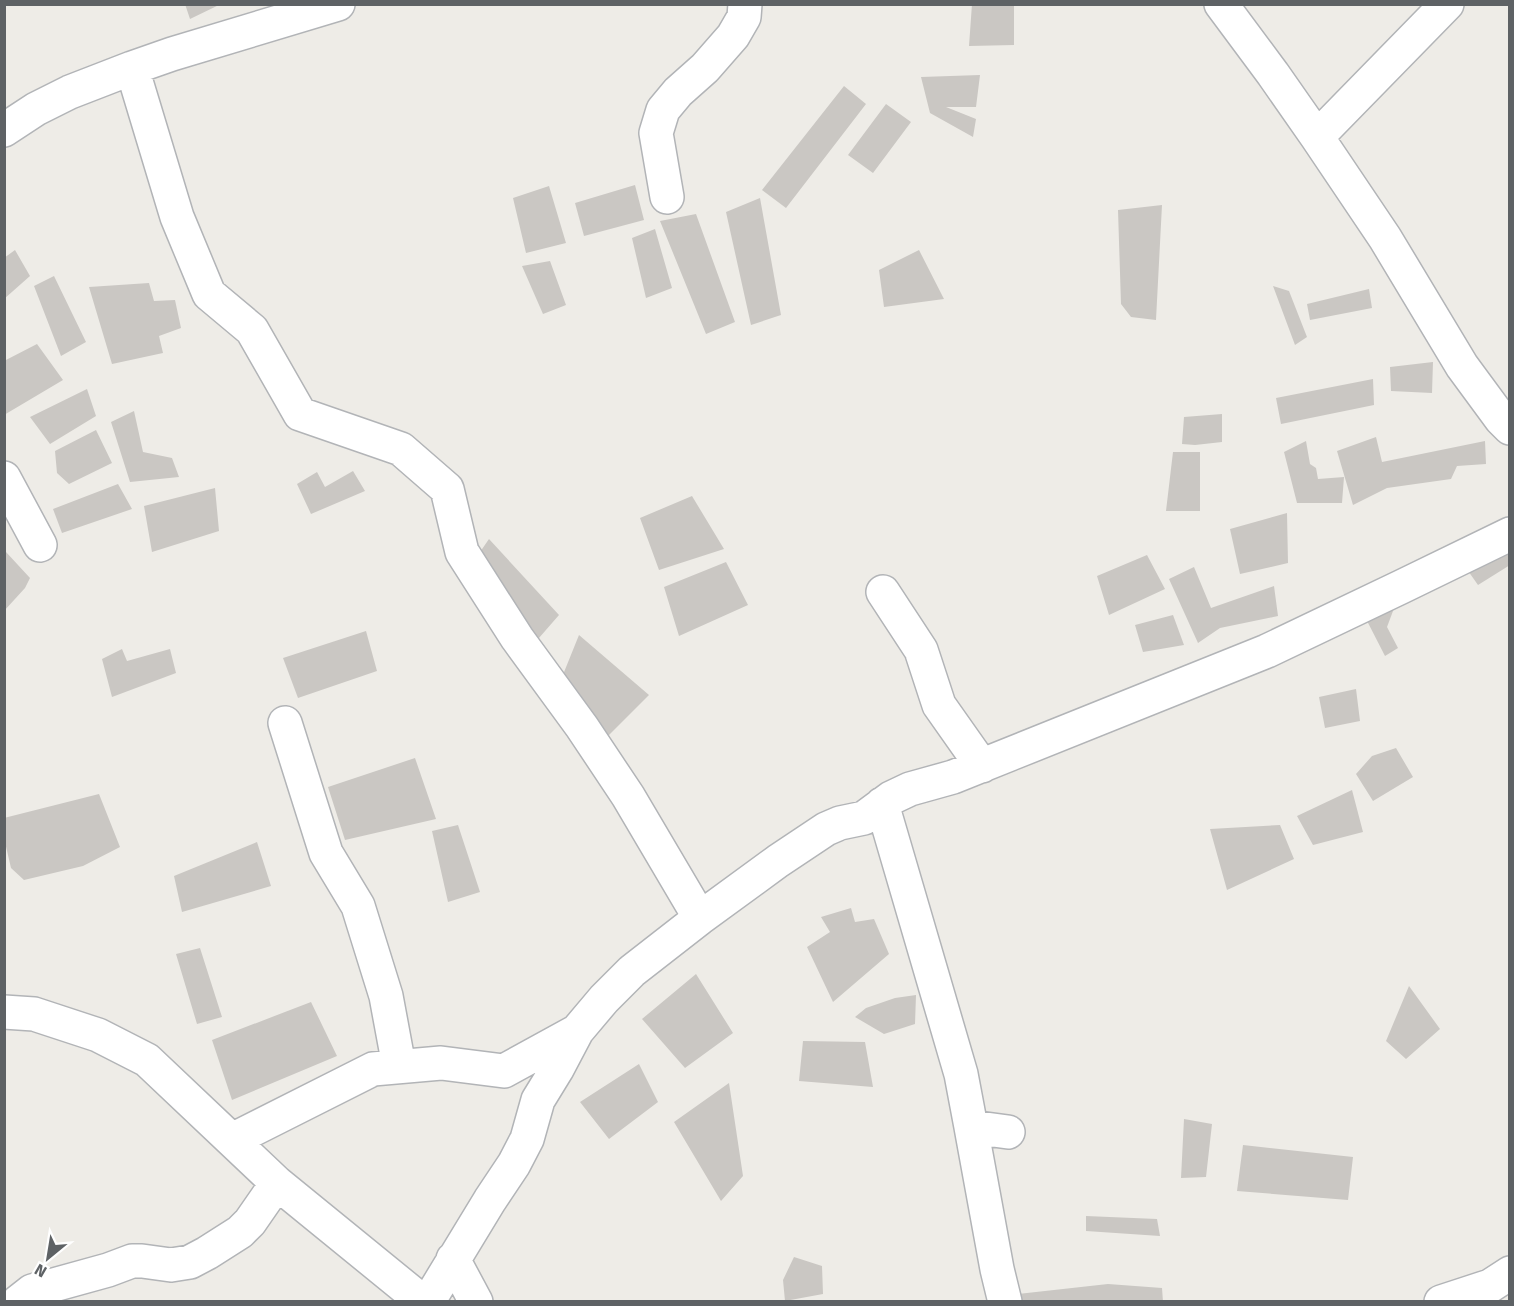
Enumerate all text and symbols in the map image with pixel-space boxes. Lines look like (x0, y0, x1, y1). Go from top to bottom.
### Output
north arrow (18, 1228, 78, 1288)
text: N (31, 1260, 50, 1281)

